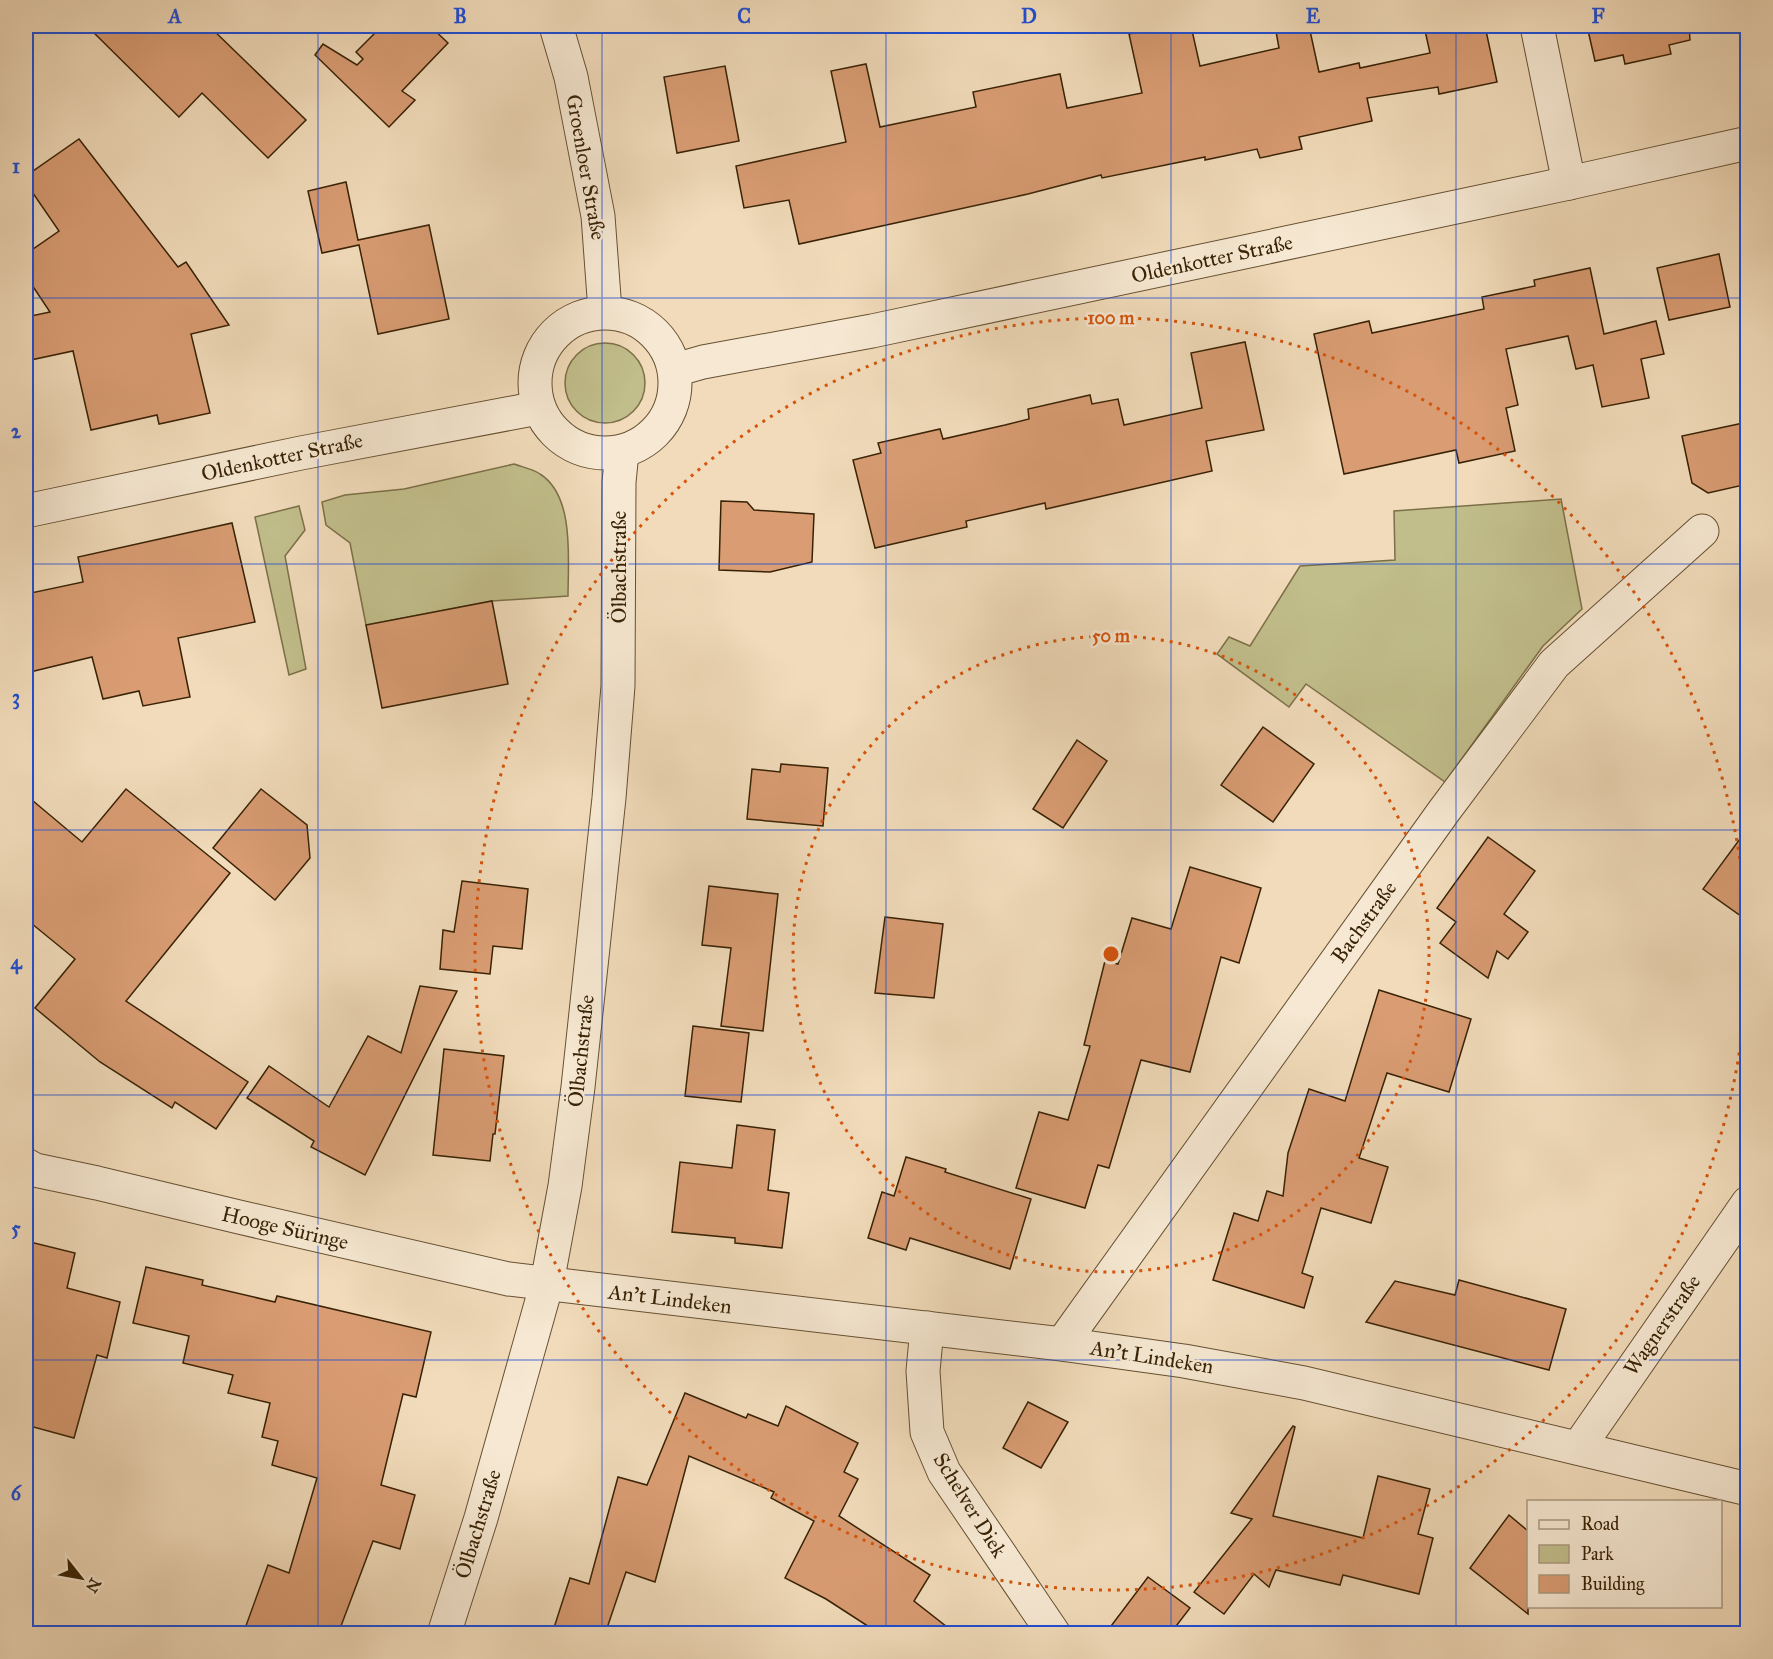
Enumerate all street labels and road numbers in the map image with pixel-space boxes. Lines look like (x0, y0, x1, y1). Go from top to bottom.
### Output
street label: Groenloer Straße (560, 92, 612, 242)
street label: Oldenkotter Straße (1129, 229, 1295, 289)
street label: Oldenkotter Straße (199, 427, 365, 487)
street label: Ölbachstraße (606, 510, 632, 623)
street label: Bachstraße (1326, 876, 1403, 968)
street label: Ölbachstraße (562, 993, 600, 1108)
street label: Hooge Süringe (219, 1201, 351, 1255)
street label: Wagnerstraße (1618, 1269, 1706, 1380)
street label: An't Lindeken (606, 1278, 733, 1319)
street label: An't Lindeken (1088, 1334, 1215, 1380)
street label: Schelver Diek (928, 1448, 1013, 1562)
street label: Ölbachstraße (449, 1466, 507, 1582)

